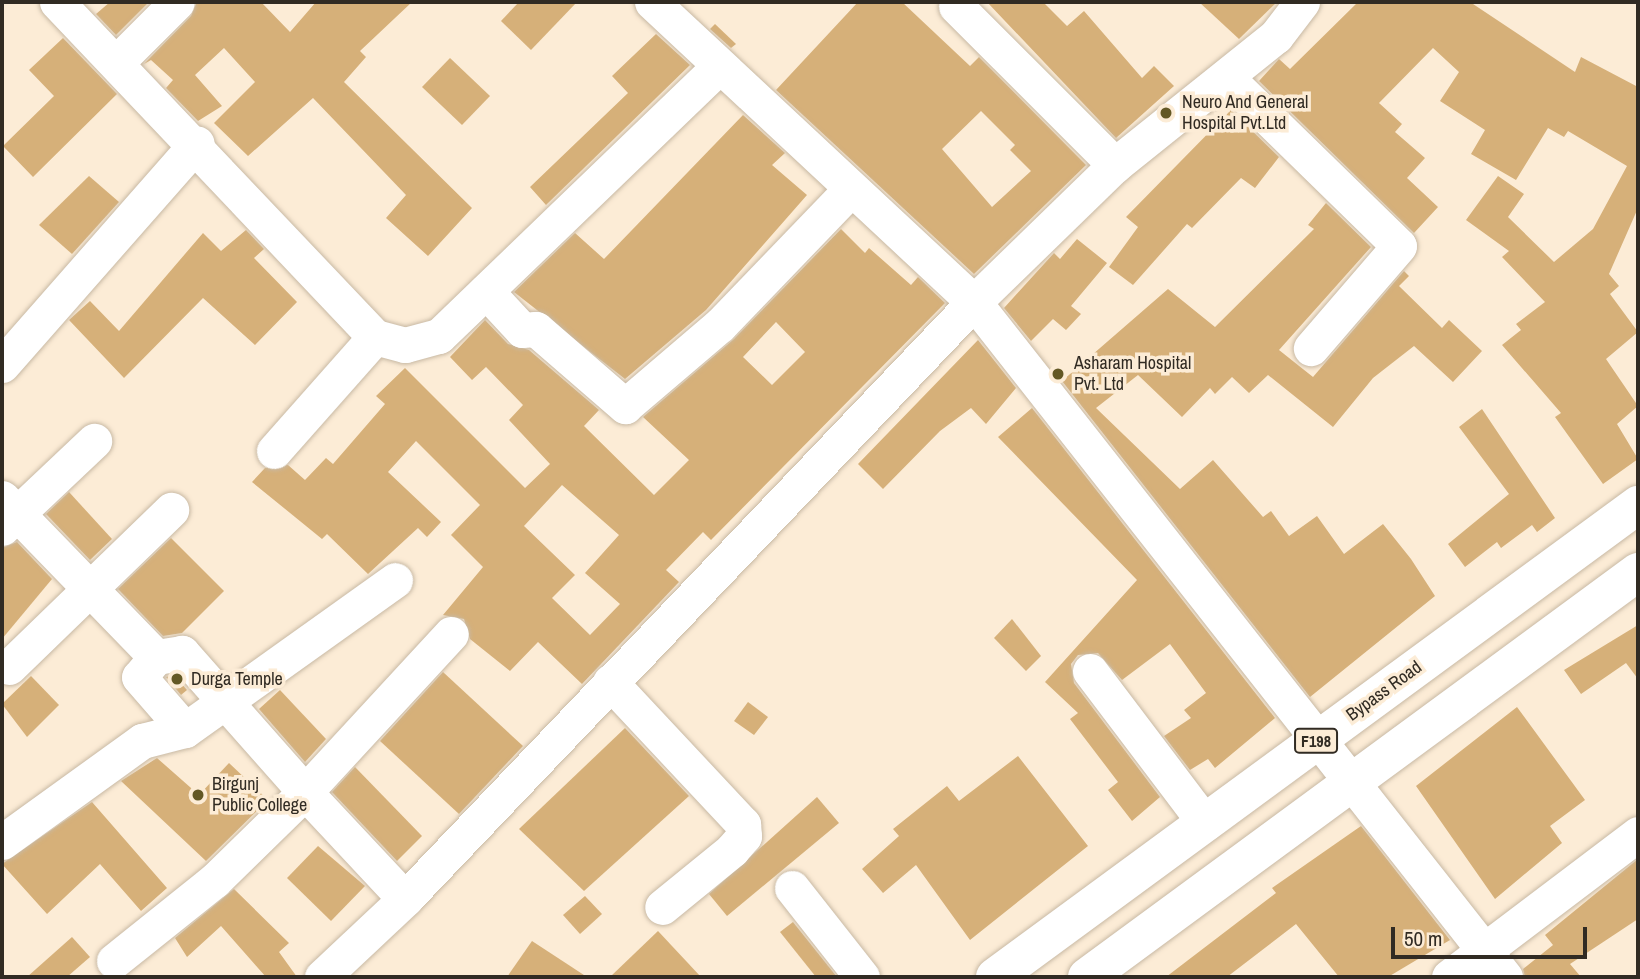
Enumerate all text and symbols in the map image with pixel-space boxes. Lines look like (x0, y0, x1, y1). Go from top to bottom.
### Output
place label: Neuro And General Hospital Pvt.Ltd (1182, 92, 1309, 134)
marker: Neuro And General Hospital Pvt.Ltd (1156, 103, 1176, 123)
place label: Asharam Hospital Pvt. Ltd (1074, 353, 1191, 396)
marker: Asharam Hospital Pvt. Ltd (1048, 364, 1068, 384)
street label: Bypass Road (1342, 656, 1426, 726)
place label: Durga Temple (191, 668, 283, 690)
marker: Durga Temple (169, 671, 185, 687)
road number: F198 (1293, 728, 1339, 754)
place label: Birgunj Public College (212, 774, 307, 816)
marker: Birgunj Public College (190, 787, 206, 803)
scale bar (1395, 912, 1591, 956)
text: 50 m (1404, 924, 1442, 953)

